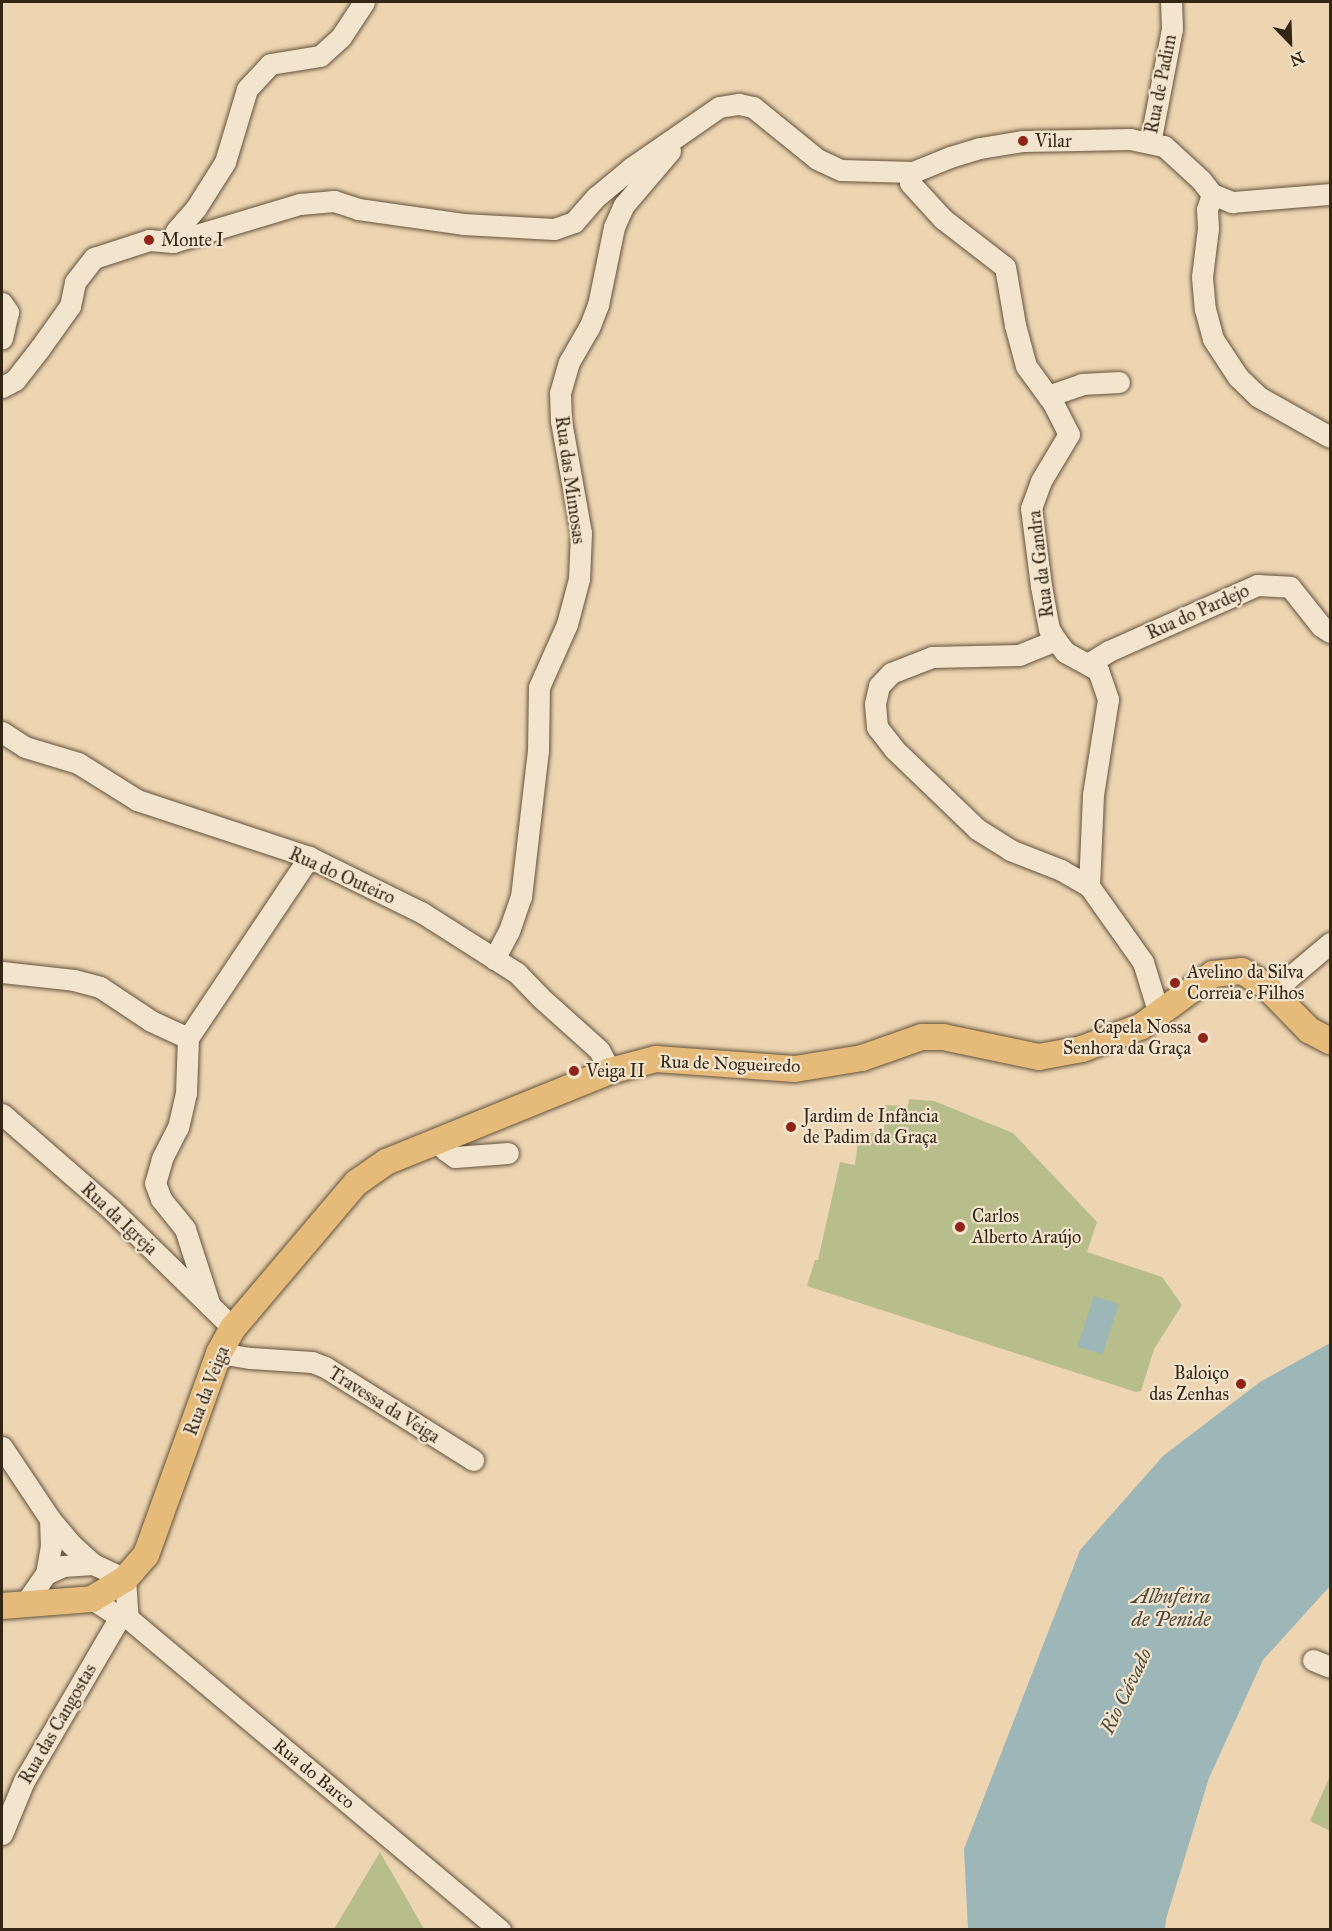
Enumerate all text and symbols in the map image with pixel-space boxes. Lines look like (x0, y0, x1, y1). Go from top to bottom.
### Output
north arrow (1260, 12, 1320, 72)
street label: Rua de Padim (1141, 33, 1181, 135)
text: N (1287, 48, 1307, 70)
place label: Vilar (1035, 130, 1072, 152)
marker: Vilar (1016, 134, 1030, 148)
place label: Monte I (161, 229, 224, 251)
marker: Monte I (142, 233, 156, 247)
street label: Rua das Mimosas (550, 415, 590, 545)
street label: Rua da Gandra (1024, 509, 1058, 619)
street label: Rua do Pardejo (1143, 580, 1253, 644)
street label: Rua do Outeiro (286, 843, 398, 909)
place label: Avelino da Silva Correia e Filhos (1187, 962, 1304, 1004)
marker: Avelino da Silva Correia e Filhos (1168, 976, 1182, 990)
place label: Capela Nossa Senhora da Graça (1063, 1017, 1191, 1060)
marker: Capela Nossa Senhora da Graça (1196, 1031, 1210, 1045)
street label: Rua de Nogueiredo (659, 1051, 801, 1077)
place label: Veiga II (586, 1060, 645, 1082)
marker: Veiga II (567, 1064, 581, 1078)
place label: Jardim de Infância de Padim da Graça (803, 1106, 939, 1148)
marker: Jardim de Infância de Padim da Graça (784, 1120, 798, 1134)
street label: Rua da Igreja (76, 1178, 162, 1260)
place label: Carlos Alberto Araújo (972, 1206, 1081, 1248)
marker: Carlos Alberto Araújo (953, 1220, 967, 1234)
street label: Rua da Veiga (180, 1343, 234, 1439)
street label: Travessa da Veiga (325, 1362, 443, 1448)
place label: Baloiço das Zenhas (1149, 1363, 1229, 1406)
marker: Baloiço das Zenhas (1234, 1377, 1248, 1391)
water label: Albufeira de Penide (1131, 1584, 1211, 1631)
water label: Rio Cávado (1095, 1644, 1157, 1738)
street label: Rua das Cangostas (15, 1660, 101, 1788)
street label: Rua do Barco (269, 1735, 359, 1813)

